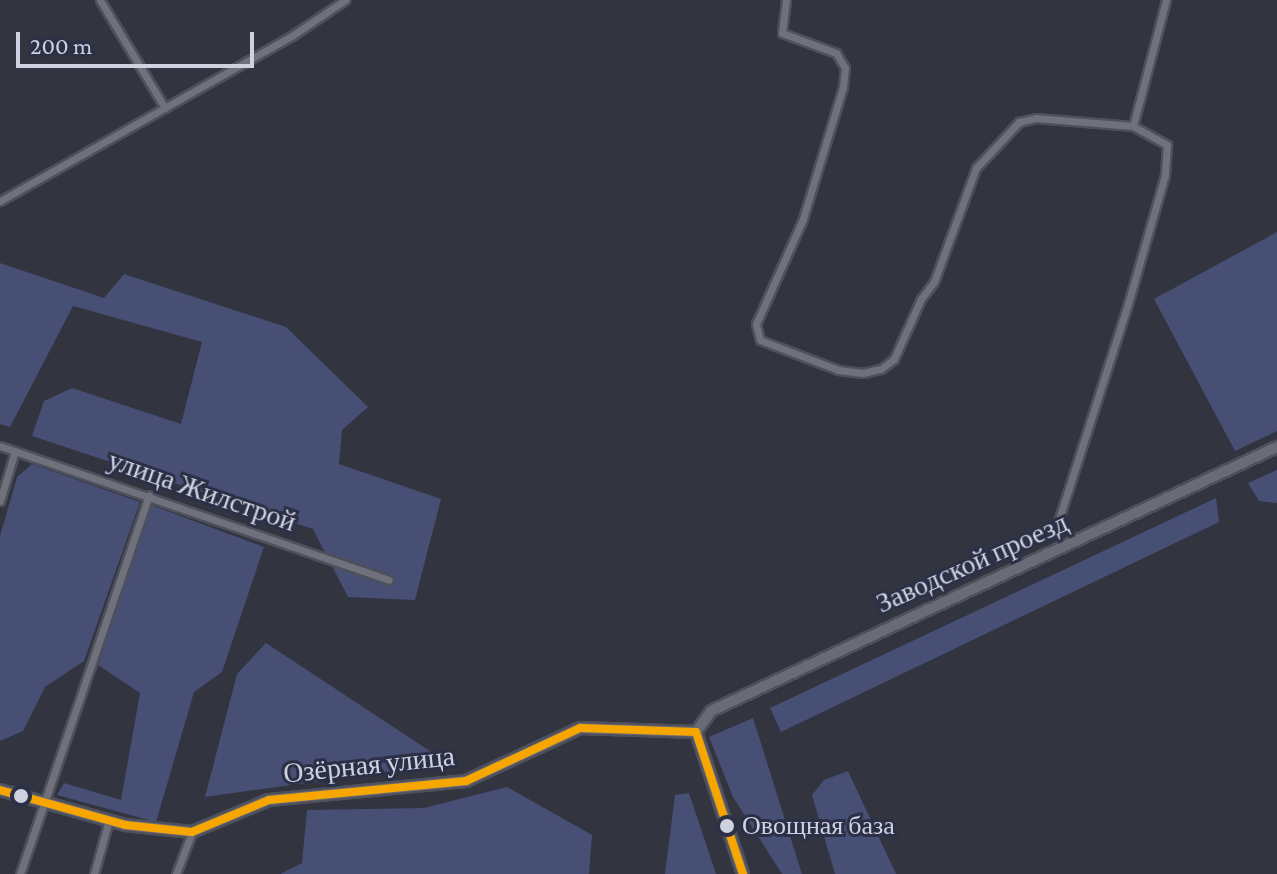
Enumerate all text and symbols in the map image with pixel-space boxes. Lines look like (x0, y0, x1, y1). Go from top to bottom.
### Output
scale bar (20, 16, 258, 66)
text: 200 m (30, 32, 92, 59)
street label: улица Жилстрой (104, 443, 300, 539)
street label: Заводской проезд (871, 506, 1073, 620)
street label: Озёрная улица (282, 739, 456, 791)
unlabelled marker (13, 788, 29, 804)
place label: Овощная база (742, 810, 895, 842)
marker: Овощная база (719, 818, 735, 834)

